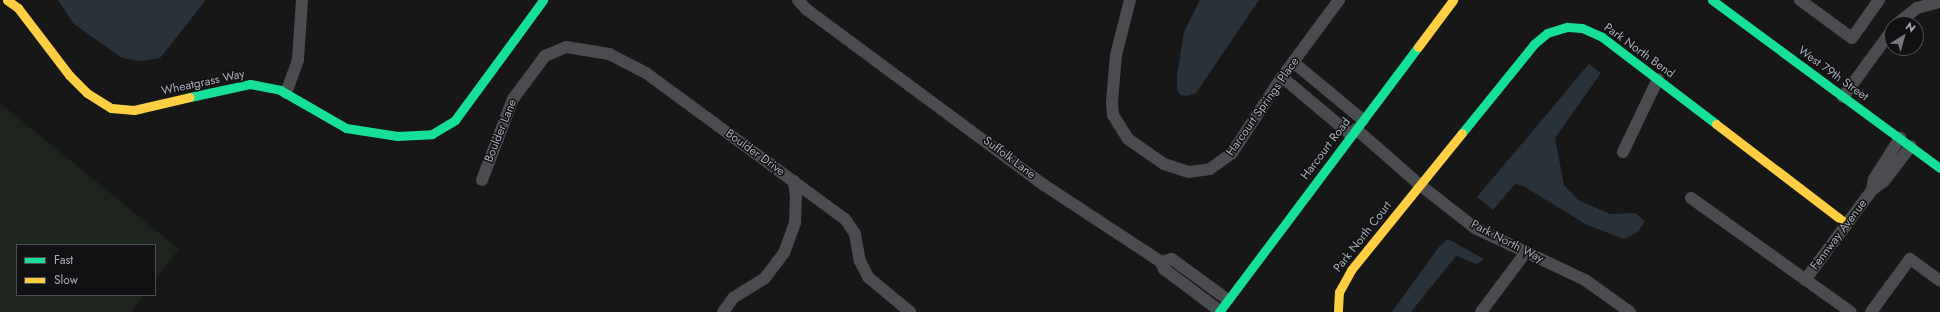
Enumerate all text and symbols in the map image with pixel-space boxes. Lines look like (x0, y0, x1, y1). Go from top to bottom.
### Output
north arrow (1884, 16, 1924, 56)
text: N (1902, 18, 1919, 36)
street label: Park North Bend (1601, 21, 1677, 81)
street label: West 79th Street (1795, 44, 1871, 104)
street label: Harcourt Springs Place (1224, 55, 1302, 159)
street label: Wheatgrass Way (160, 67, 246, 99)
street label: Boulder Lane (482, 97, 520, 165)
street label: Harcourt Road (1298, 115, 1354, 183)
street label: Boulder Drive (723, 127, 787, 179)
street label: Suffolk Lane (980, 134, 1038, 182)
street label: Fennway Avenue (1808, 197, 1870, 273)
street label: Park North Court (1331, 199, 1395, 275)
street label: Park North Way (1468, 218, 1546, 266)
legend (16, 244, 156, 296)
text: Fast (54, 251, 73, 269)
text: Slow (54, 271, 78, 289)

